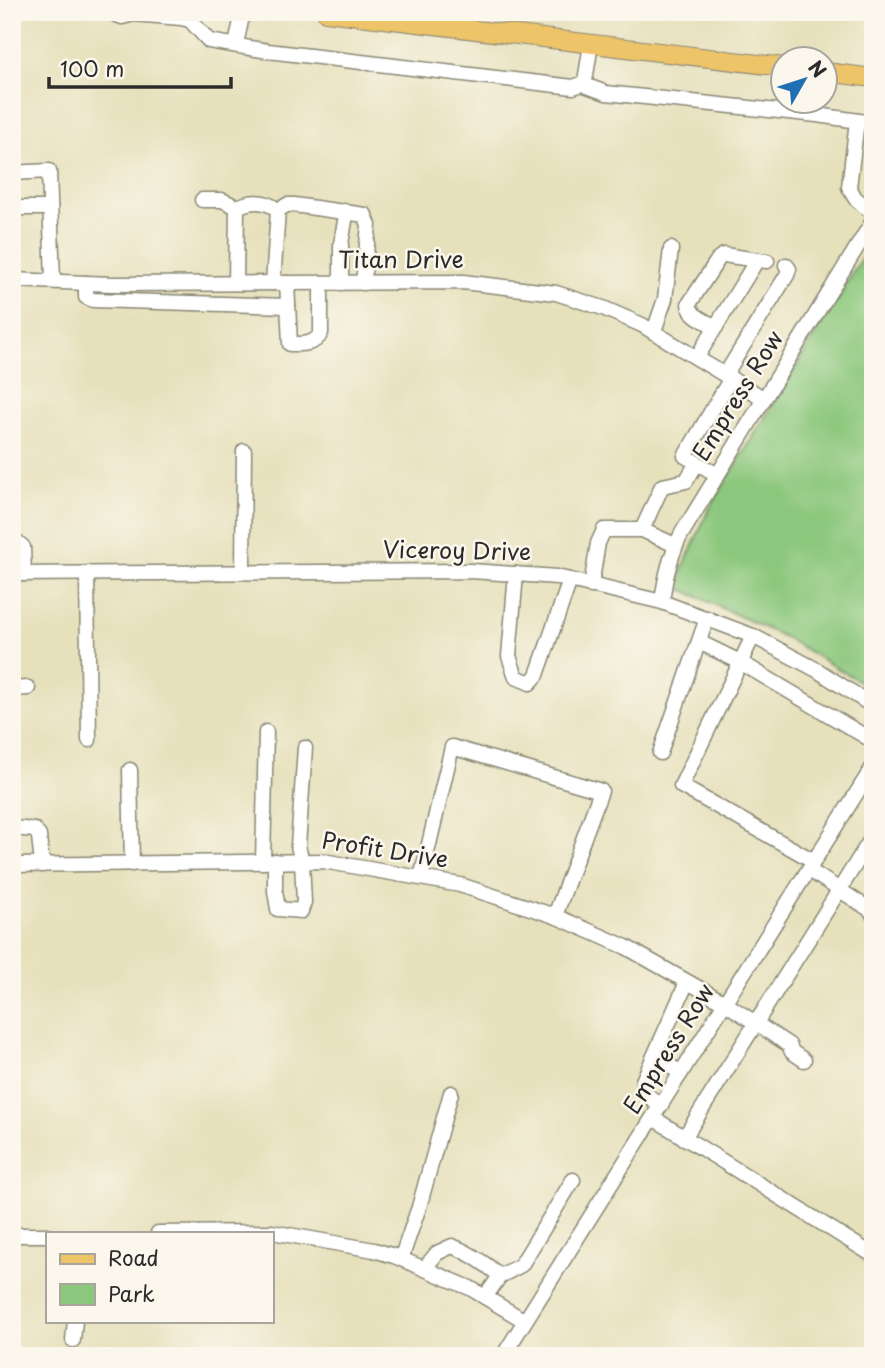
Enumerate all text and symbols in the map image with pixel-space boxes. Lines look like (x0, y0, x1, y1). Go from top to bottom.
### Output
scale bar (49, 46, 231, 90)
north arrow (770, 46, 840, 116)
text: 100 m (60, 52, 124, 84)
text: N (802, 54, 834, 83)
street label: Titan Drive (338, 241, 464, 276)
street label: Empress Row (683, 323, 791, 467)
street label: Viceroy Drive (383, 531, 531, 568)
street label: Profit Drive (320, 821, 451, 876)
street label: Empress Row (614, 976, 722, 1120)
legend (46, 1232, 273, 1322)
text: Road (108, 1241, 159, 1273)
text: Park (108, 1277, 155, 1309)

